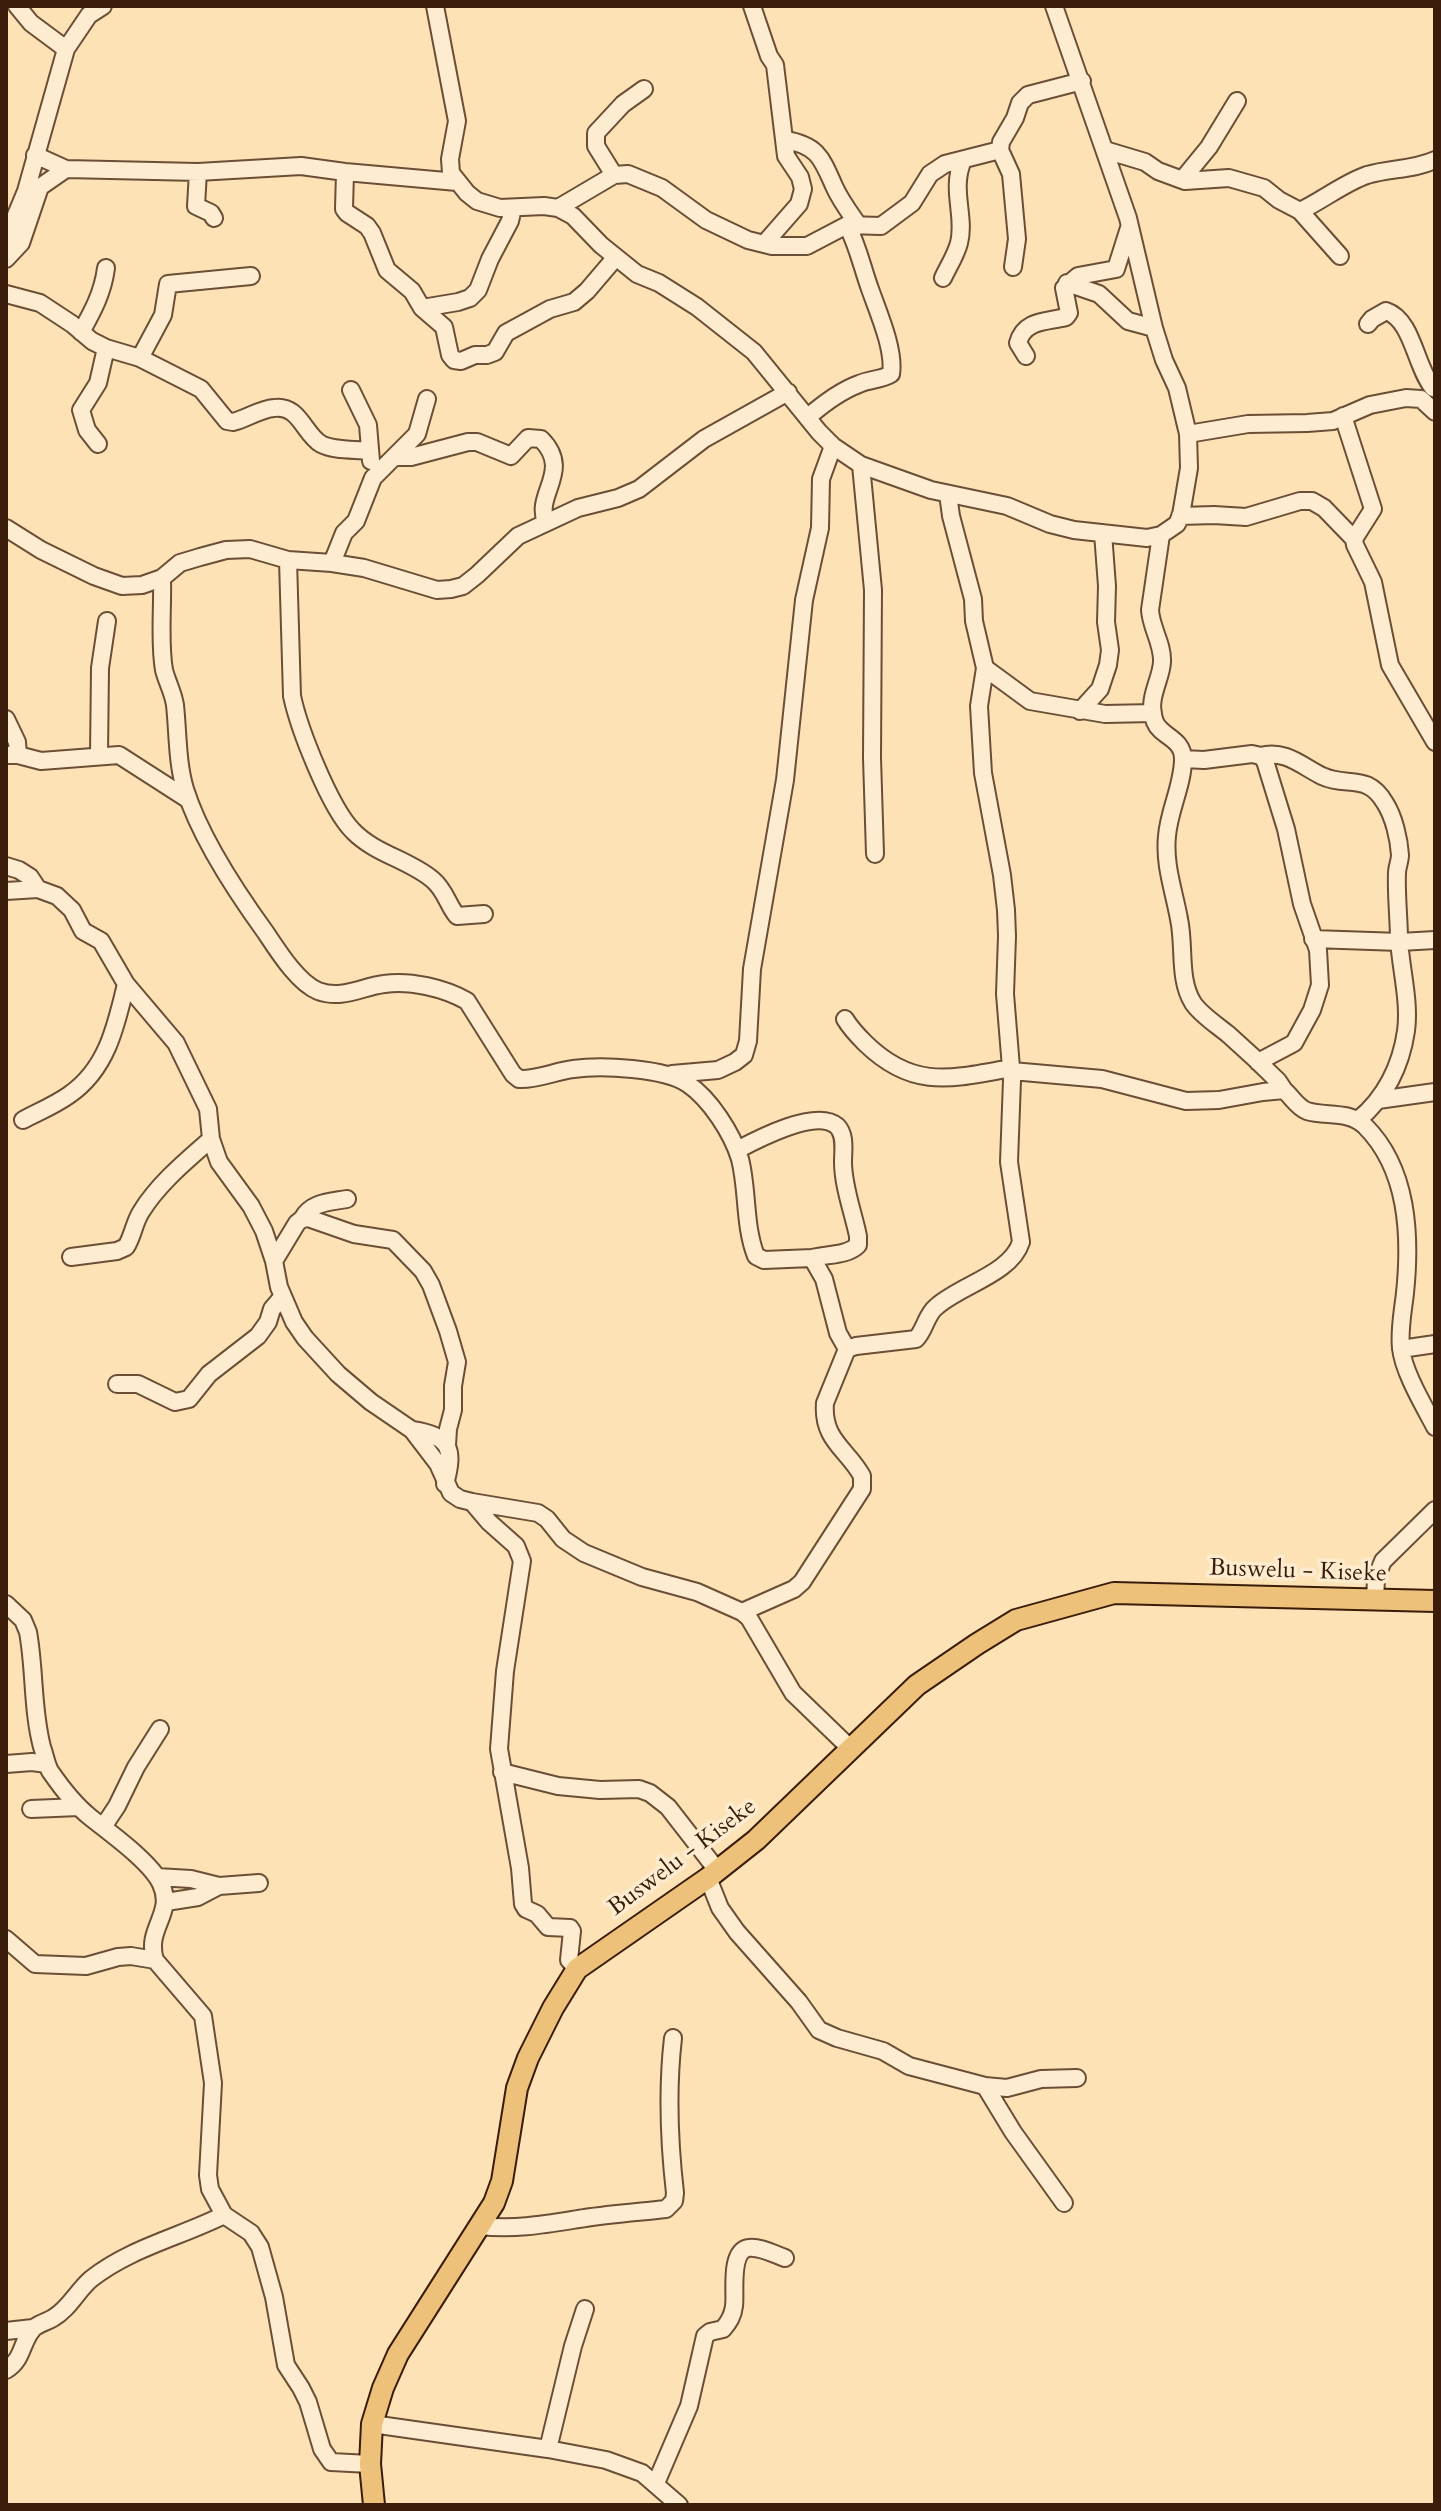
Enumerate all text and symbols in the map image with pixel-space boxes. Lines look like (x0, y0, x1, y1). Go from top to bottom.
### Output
street label: Buswelu - Kiseke (1209, 1555, 1387, 1589)
street label: Buswelu - Kiseke (603, 1793, 763, 1923)

